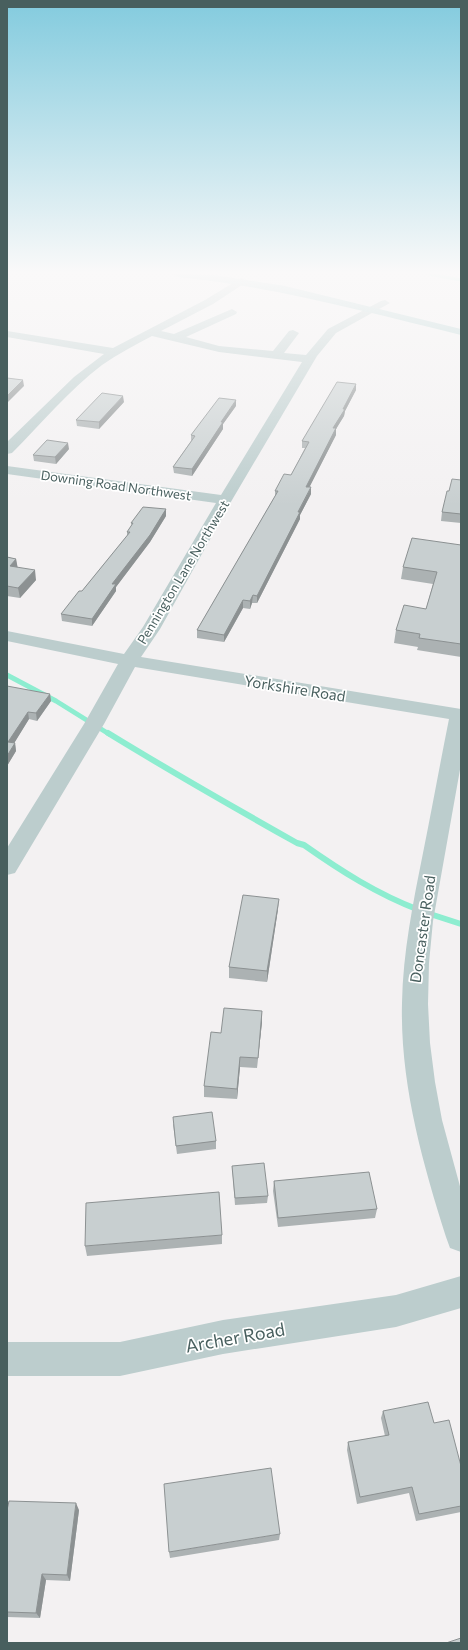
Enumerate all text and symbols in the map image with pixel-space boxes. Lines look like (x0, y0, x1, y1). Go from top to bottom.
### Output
street label: Downing Road Northwest (40, 467, 192, 503)
street label: Pennington Lane Northwest (134, 497, 232, 647)
street label: Yorkshire Road (243, 671, 347, 705)
street label: Doncaster Road (406, 874, 438, 984)
street label: Archer Road (184, 1317, 286, 1357)

